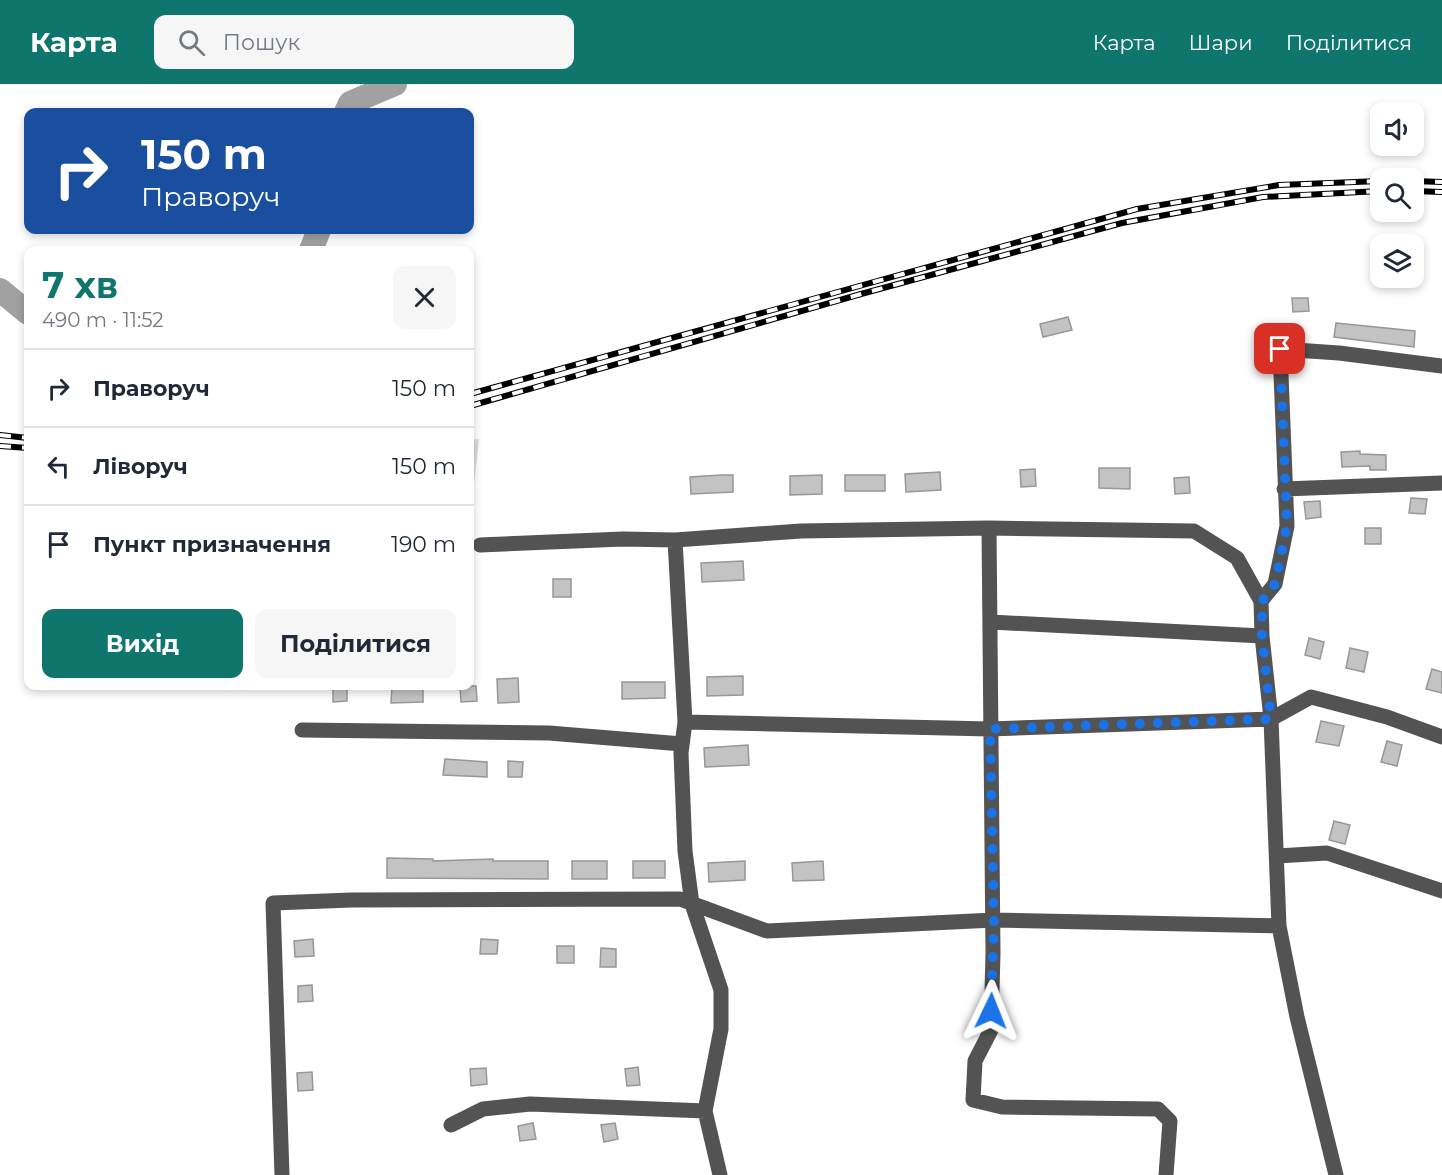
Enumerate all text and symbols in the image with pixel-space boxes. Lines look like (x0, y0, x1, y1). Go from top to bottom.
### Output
search box (154, 15, 574, 69)
text: Карта (30, 25, 118, 59)
icon: search (175, 26, 208, 59)
text: Пошук (223, 29, 300, 56)
text: Карта (1093, 30, 1156, 55)
text: Шари (1189, 30, 1253, 55)
text: Поділитися (1286, 30, 1412, 55)
map controls (1370, 102, 1424, 288)
button: sound (1370, 102, 1424, 156)
text: 150 m (141, 128, 267, 180)
icon: right (42, 132, 120, 210)
button: search (1370, 168, 1424, 222)
text: Праворуч (141, 180, 280, 213)
button: layers (1370, 234, 1424, 288)
text: 7 хв (42, 263, 118, 307)
button: close (393, 266, 456, 329)
text: 490 m · 11:52 (42, 308, 164, 332)
pin (1254, 323, 1305, 374)
icon: arrive (1263, 332, 1296, 365)
icon: right (42, 372, 75, 405)
text: Праворуч (93, 375, 210, 402)
text: 150 m (392, 375, 456, 402)
icon: left (42, 450, 75, 483)
text: Ліворуч (93, 453, 188, 480)
text: 150 m (392, 453, 456, 480)
icon: arrive (42, 528, 75, 561)
text: Пункт призначення (93, 531, 331, 558)
text: 190 m (391, 531, 456, 558)
button: Вихід (42, 609, 243, 678)
button: Поділитися (255, 609, 456, 678)
position arrow (959, 979, 1023, 1043)

